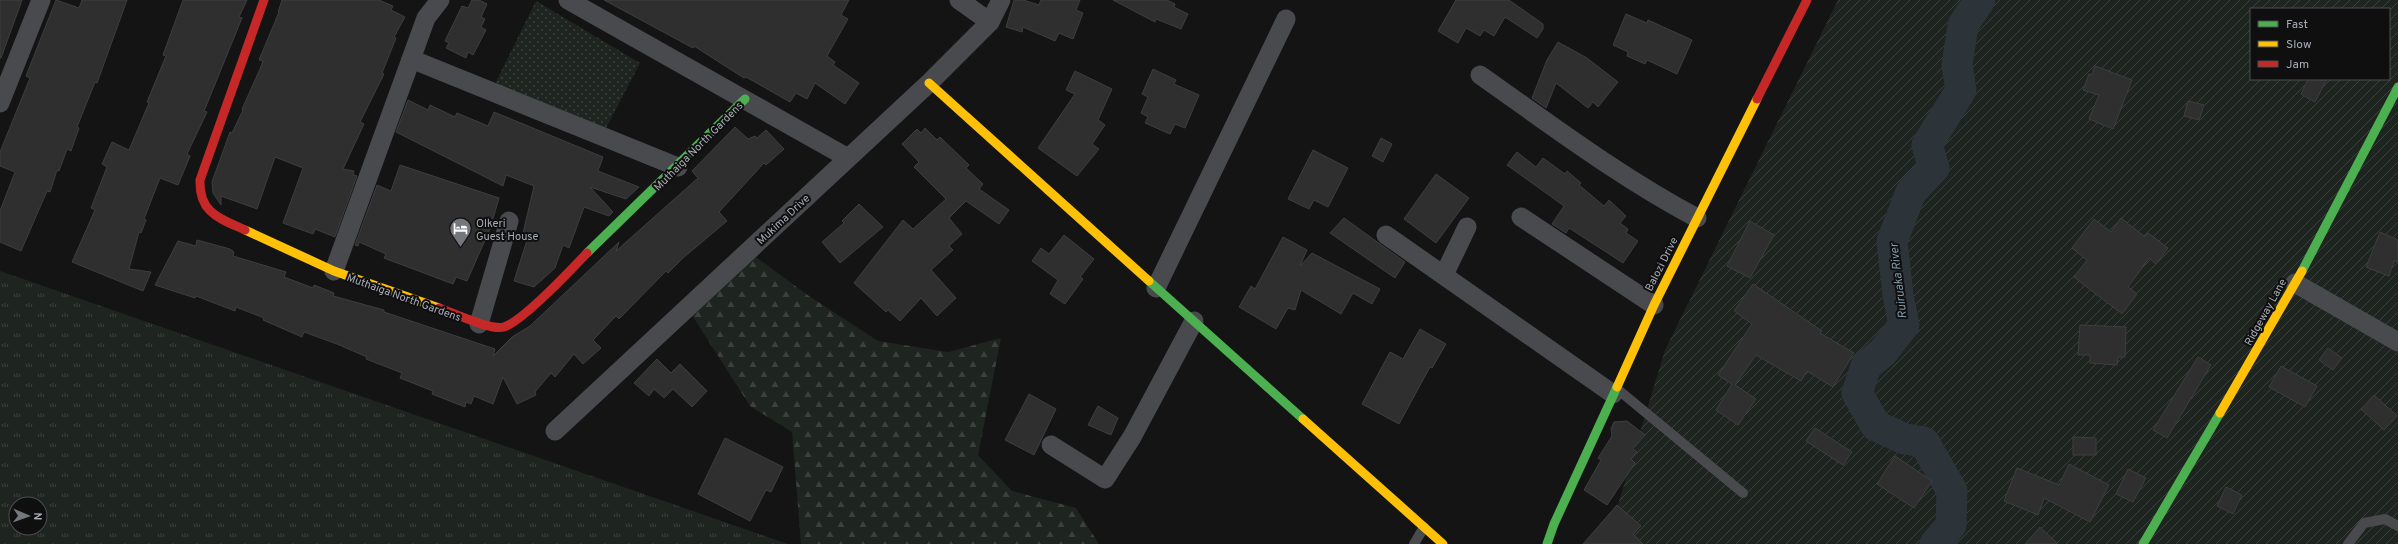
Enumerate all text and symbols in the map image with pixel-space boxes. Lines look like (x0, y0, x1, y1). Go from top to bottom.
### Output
legend (2250, 8, 2390, 80)
text: Fast (2286, 17, 2308, 33)
text: Slow (2286, 37, 2312, 53)
text: Jam (2286, 57, 2309, 73)
street label: Muthaiga North Gardens (651, 99, 746, 194)
street label: Mukima Drive (754, 192, 813, 248)
hotel icon: Olkeri Guest House (447, 216, 473, 249)
place label: Olkeri Guest House (476, 217, 538, 244)
street label: Balozi Drive (1642, 235, 1682, 294)
water label: Ruiruaka River (1886, 241, 1912, 320)
street label: Muthaiga North Gardens (345, 271, 463, 325)
street label: Ridgeway Lane (2242, 276, 2290, 348)
north arrow (8, 496, 48, 536)
text: N (30, 512, 44, 521)

